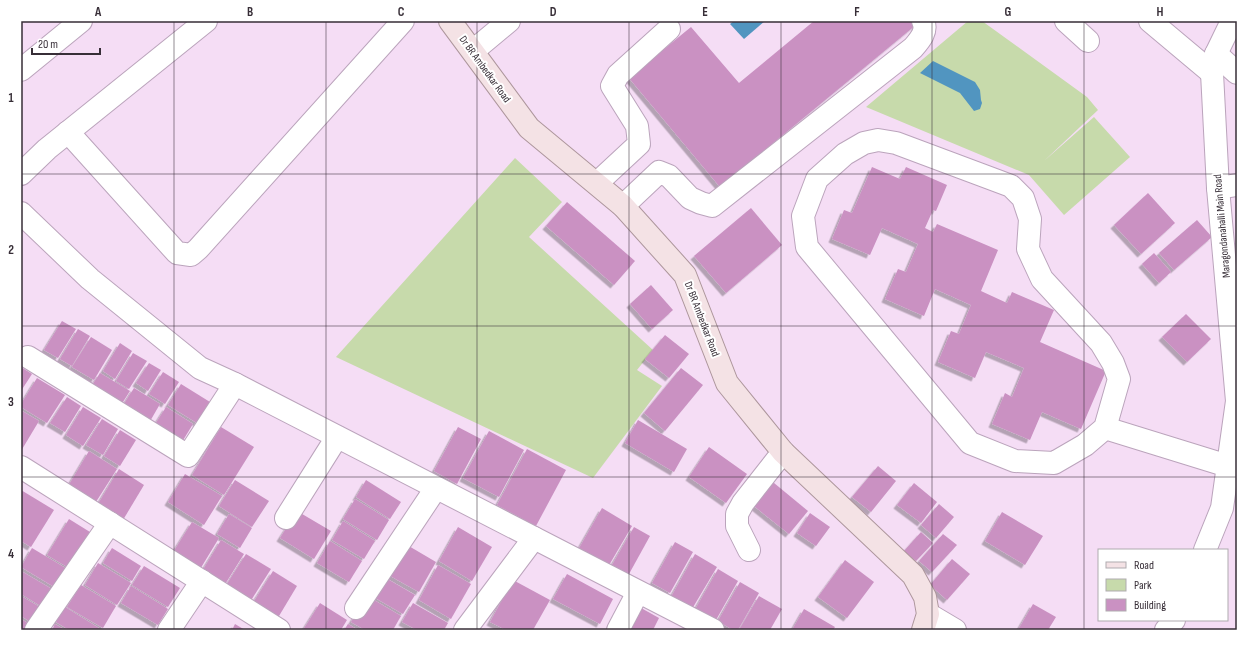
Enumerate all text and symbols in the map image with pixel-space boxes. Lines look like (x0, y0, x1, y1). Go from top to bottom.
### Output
text: A (94, 4, 102, 20)
text: B (247, 4, 253, 20)
text: C (398, 4, 405, 20)
text: D (550, 4, 557, 20)
text: E (702, 4, 708, 20)
text: F (854, 4, 860, 20)
text: G (1005, 4, 1012, 20)
text: H (1157, 4, 1164, 20)
scale bar (32, 30, 100, 56)
street label: Dr BR Ambedkar Road (456, 33, 514, 105)
text: 20 m (38, 37, 58, 52)
text: 1 (8, 90, 14, 106)
street label: Maragondanahalli Main Road (1211, 173, 1233, 278)
text: 2 (8, 242, 14, 258)
street label: Dr BR Ambedkar Road (682, 280, 722, 359)
text: 3 (8, 394, 14, 410)
text: 4 (8, 546, 14, 562)
legend (1098, 549, 1228, 621)
text: Road (1134, 558, 1154, 573)
text: Park (1134, 578, 1152, 593)
text: Building (1134, 598, 1166, 613)

